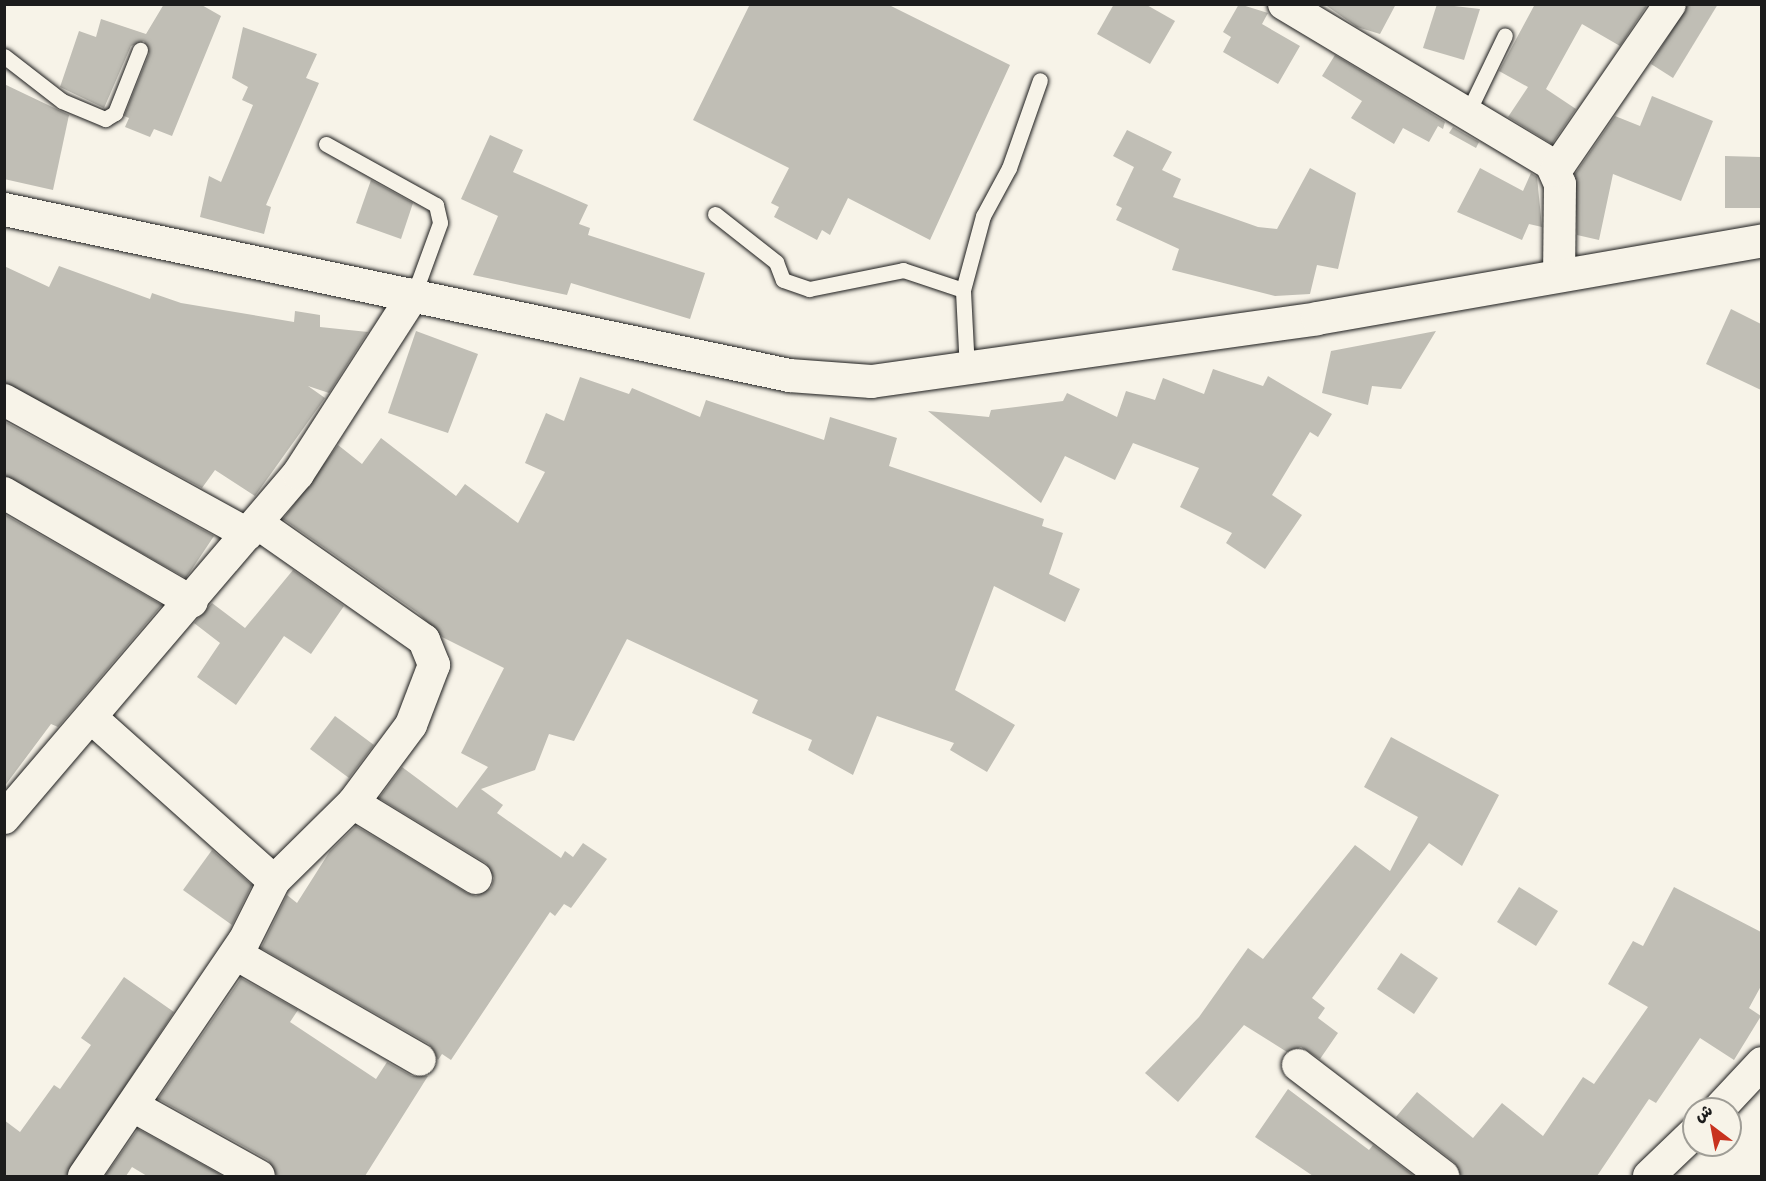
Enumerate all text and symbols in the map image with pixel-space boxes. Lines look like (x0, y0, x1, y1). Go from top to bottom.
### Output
north arrow (1682, 1097, 1742, 1157)
text: ش (1691, 1100, 1716, 1127)

